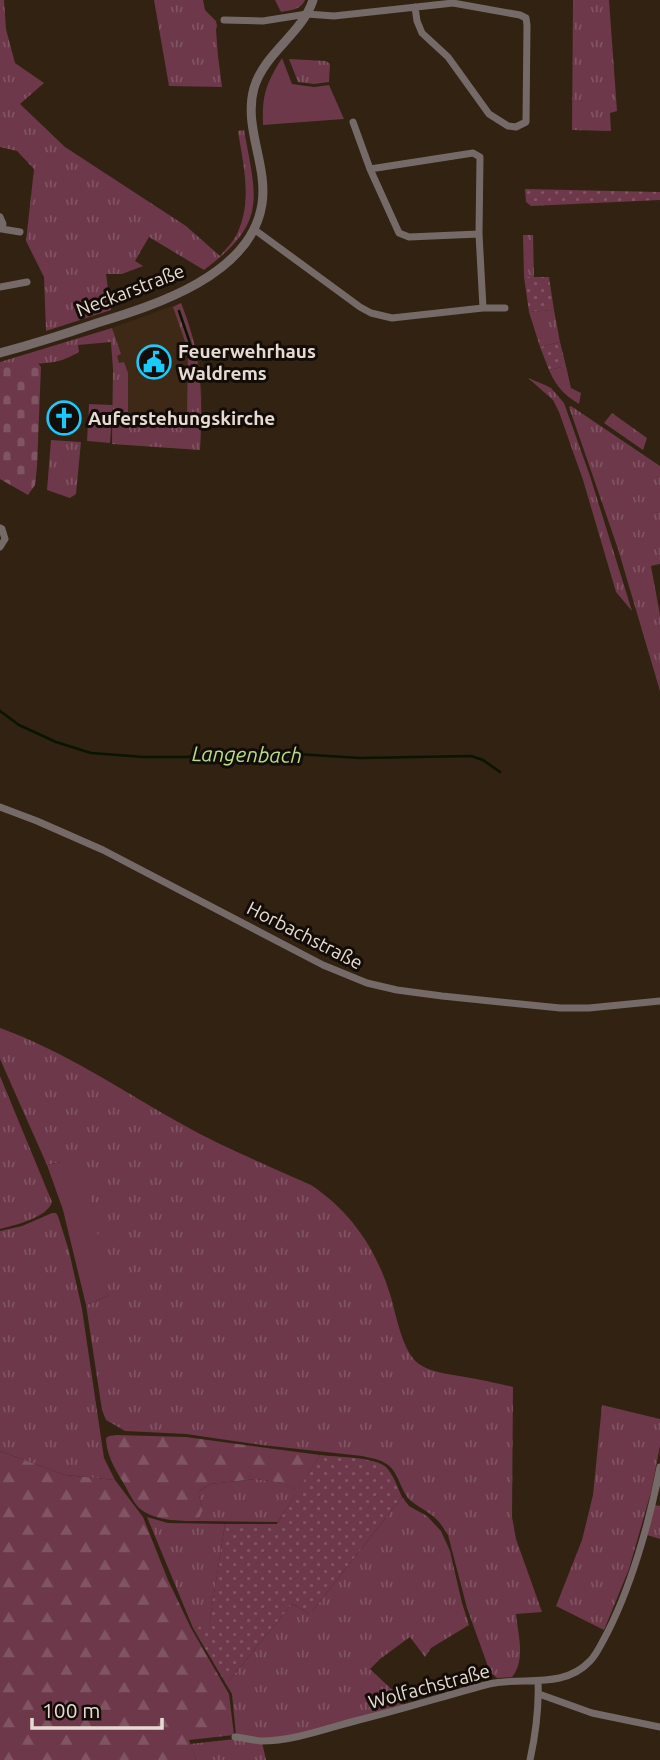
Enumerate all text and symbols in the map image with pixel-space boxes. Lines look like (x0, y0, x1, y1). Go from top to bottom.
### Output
street label: Neckarstraße (73, 259, 187, 321)
place label: Feuerwehrhaus Waldrems (178, 340, 316, 384)
public building icon: Feuerwehrhaus Waldrems (135, 343, 173, 381)
church icon: Auferstehungskirche (45, 399, 83, 437)
place label: Auferstehungskirche (88, 407, 275, 429)
water label: Langenbach (192, 741, 302, 767)
street label: Horbachstraße (244, 896, 366, 974)
street label: Wolfachstraße (366, 1659, 492, 1713)
scale bar (32, 1686, 161, 1730)
text: 100 m (42, 1698, 100, 1722)

